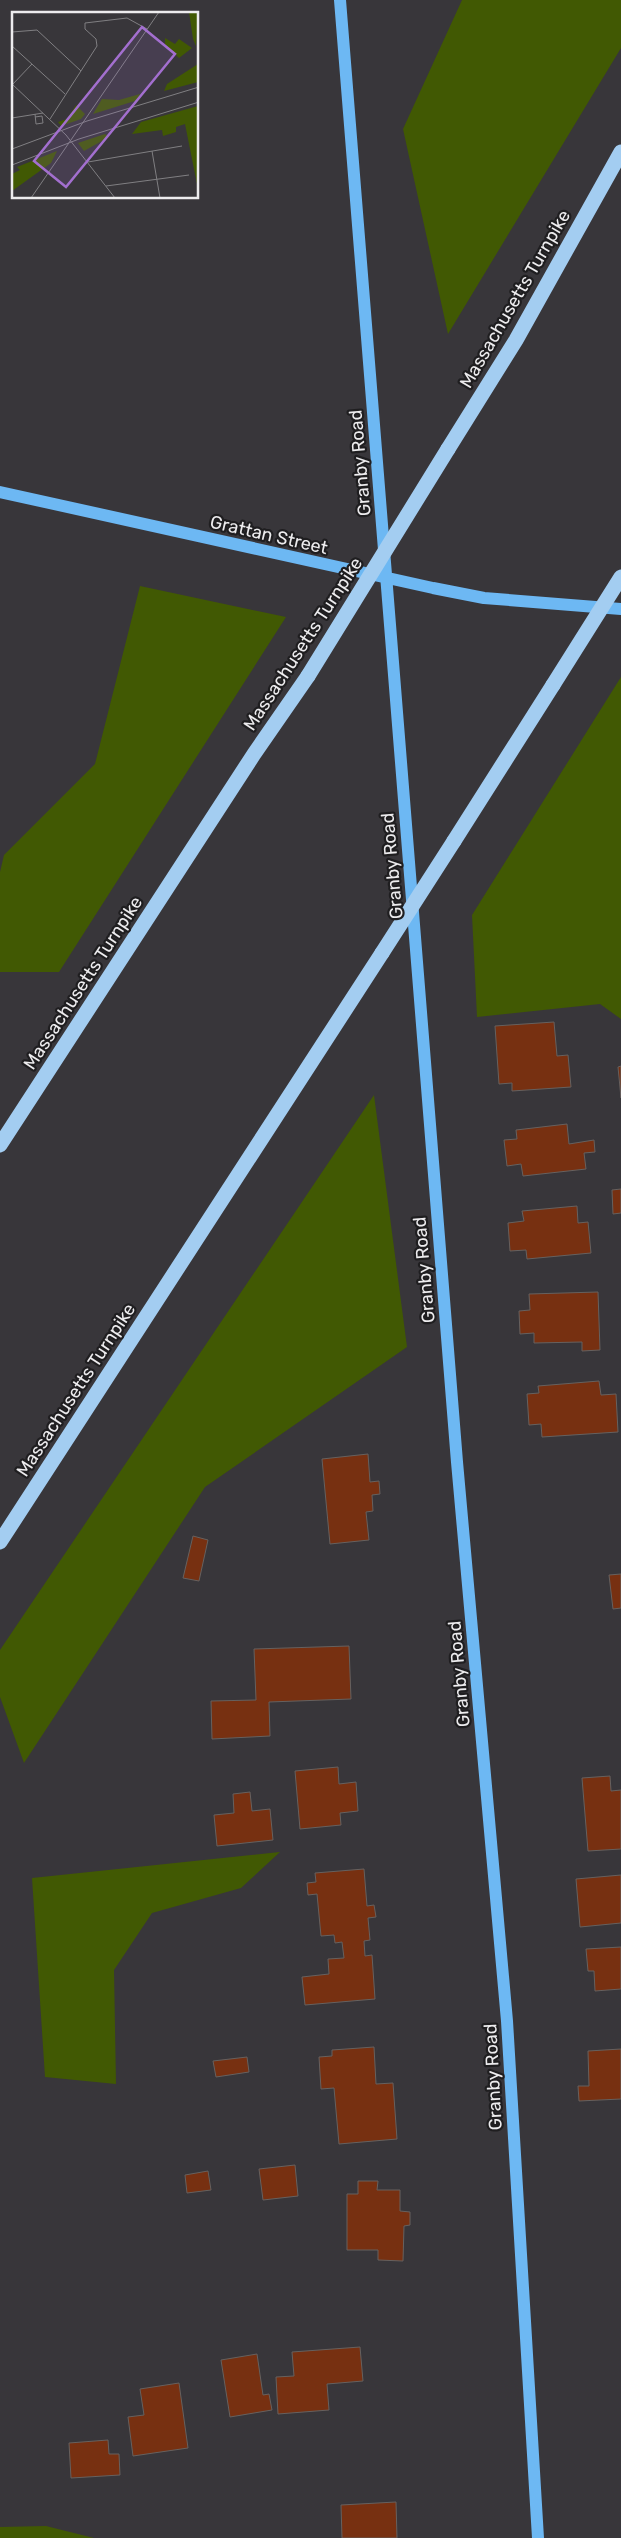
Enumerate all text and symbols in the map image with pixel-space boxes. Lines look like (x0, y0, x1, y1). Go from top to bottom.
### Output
inset map (12, 12, 199, 199)
street label: Massachusetts Turnpike (455, 206, 575, 392)
street label: Granby Road (344, 409, 376, 517)
street label: Grattan Street (208, 511, 330, 559)
street label: Massachusetts Turnpike (239, 553, 367, 735)
street label: Granby Road (376, 812, 408, 920)
street label: Massachusetts Turnpike (19, 892, 147, 1074)
street label: Granby Road (408, 1216, 440, 1324)
street label: Massachusetts Turnpike (12, 1299, 140, 1481)
street label: Granby Road (443, 1620, 475, 1728)
street label: Granby Road (479, 2023, 507, 2131)

